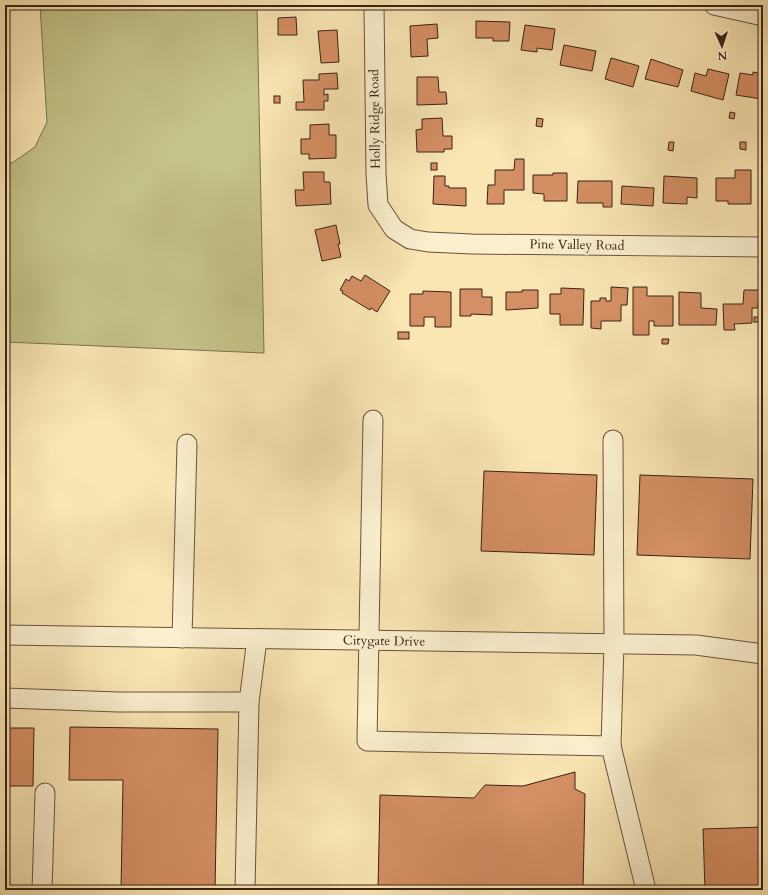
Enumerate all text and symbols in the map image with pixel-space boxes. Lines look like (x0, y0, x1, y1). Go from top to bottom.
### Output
north arrow (702, 26, 742, 66)
text: N (717, 48, 728, 63)
street label: Holly Ridge Road (365, 69, 385, 169)
street label: Pine Valley Road (529, 235, 625, 255)
street label: Citygate Drive (343, 631, 425, 651)

